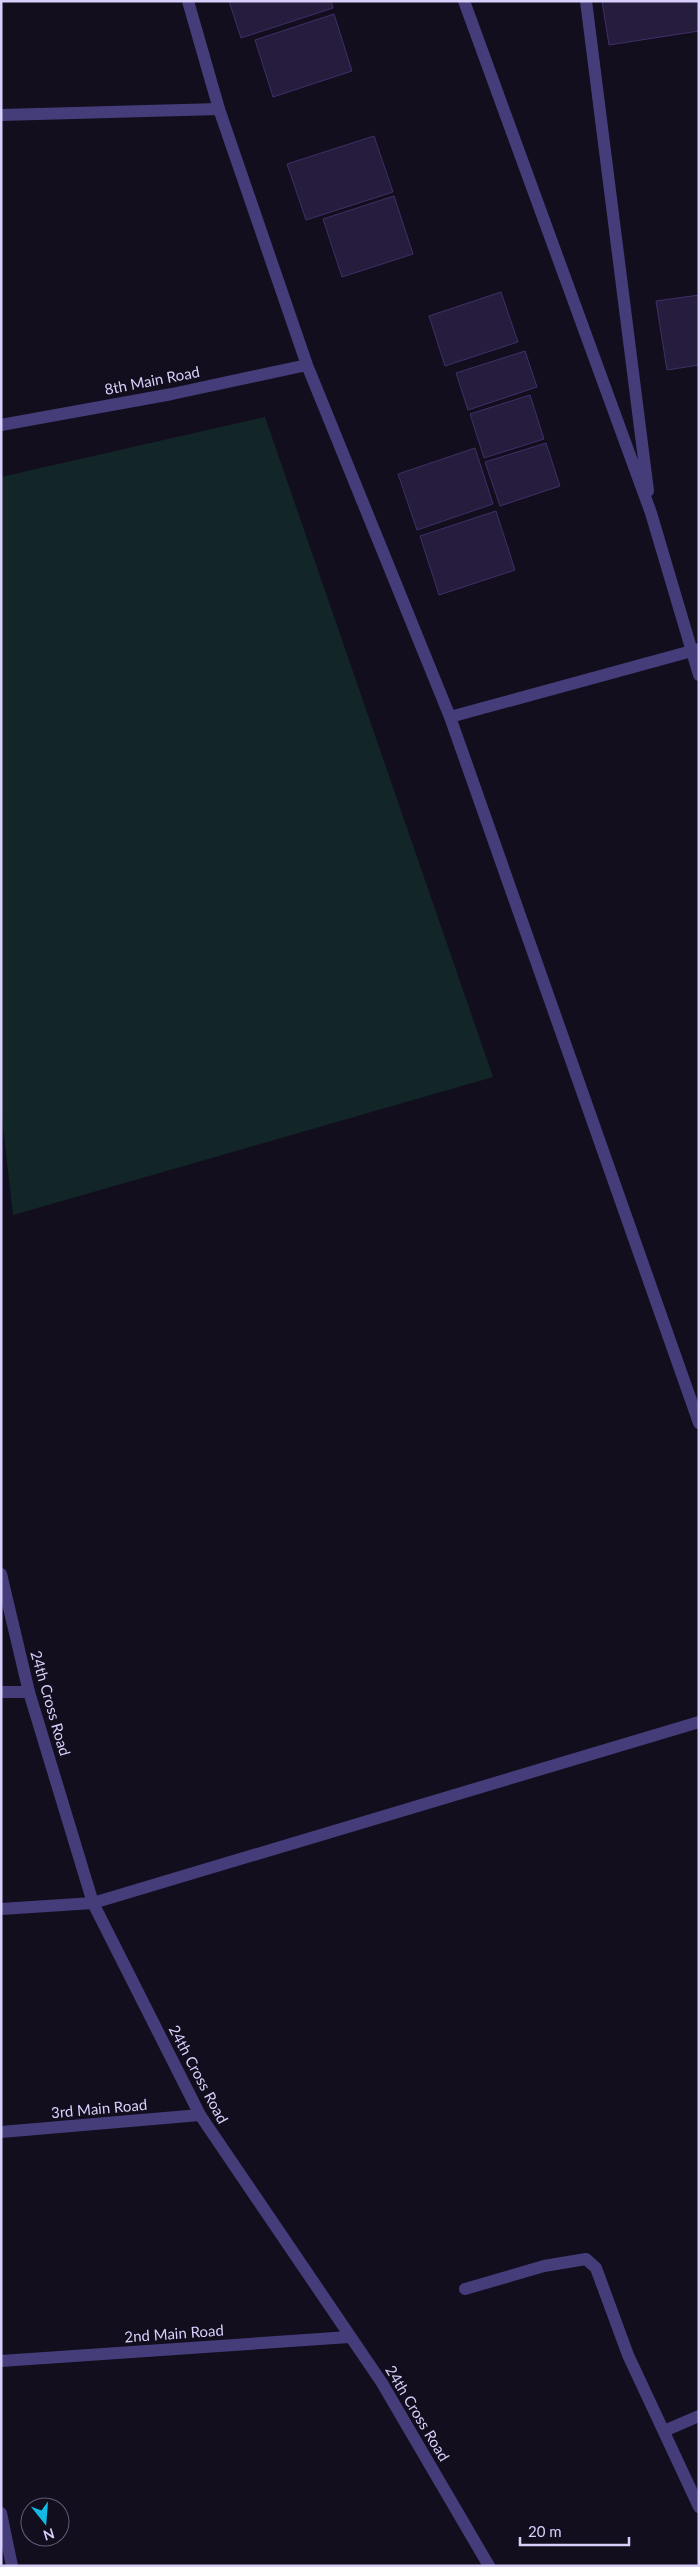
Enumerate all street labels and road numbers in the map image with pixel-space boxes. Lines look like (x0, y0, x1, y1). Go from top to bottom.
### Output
street label: 8th Main Road (103, 362, 201, 398)
street label: 24th Cross Road (27, 1648, 75, 1758)
street label: 24th Cross Road (166, 2022, 232, 2126)
street label: 3rd Main Road (50, 2095, 148, 2121)
street label: 2nd Main Road (124, 2321, 224, 2345)
street label: 24th Cross Road (382, 2362, 454, 2464)

